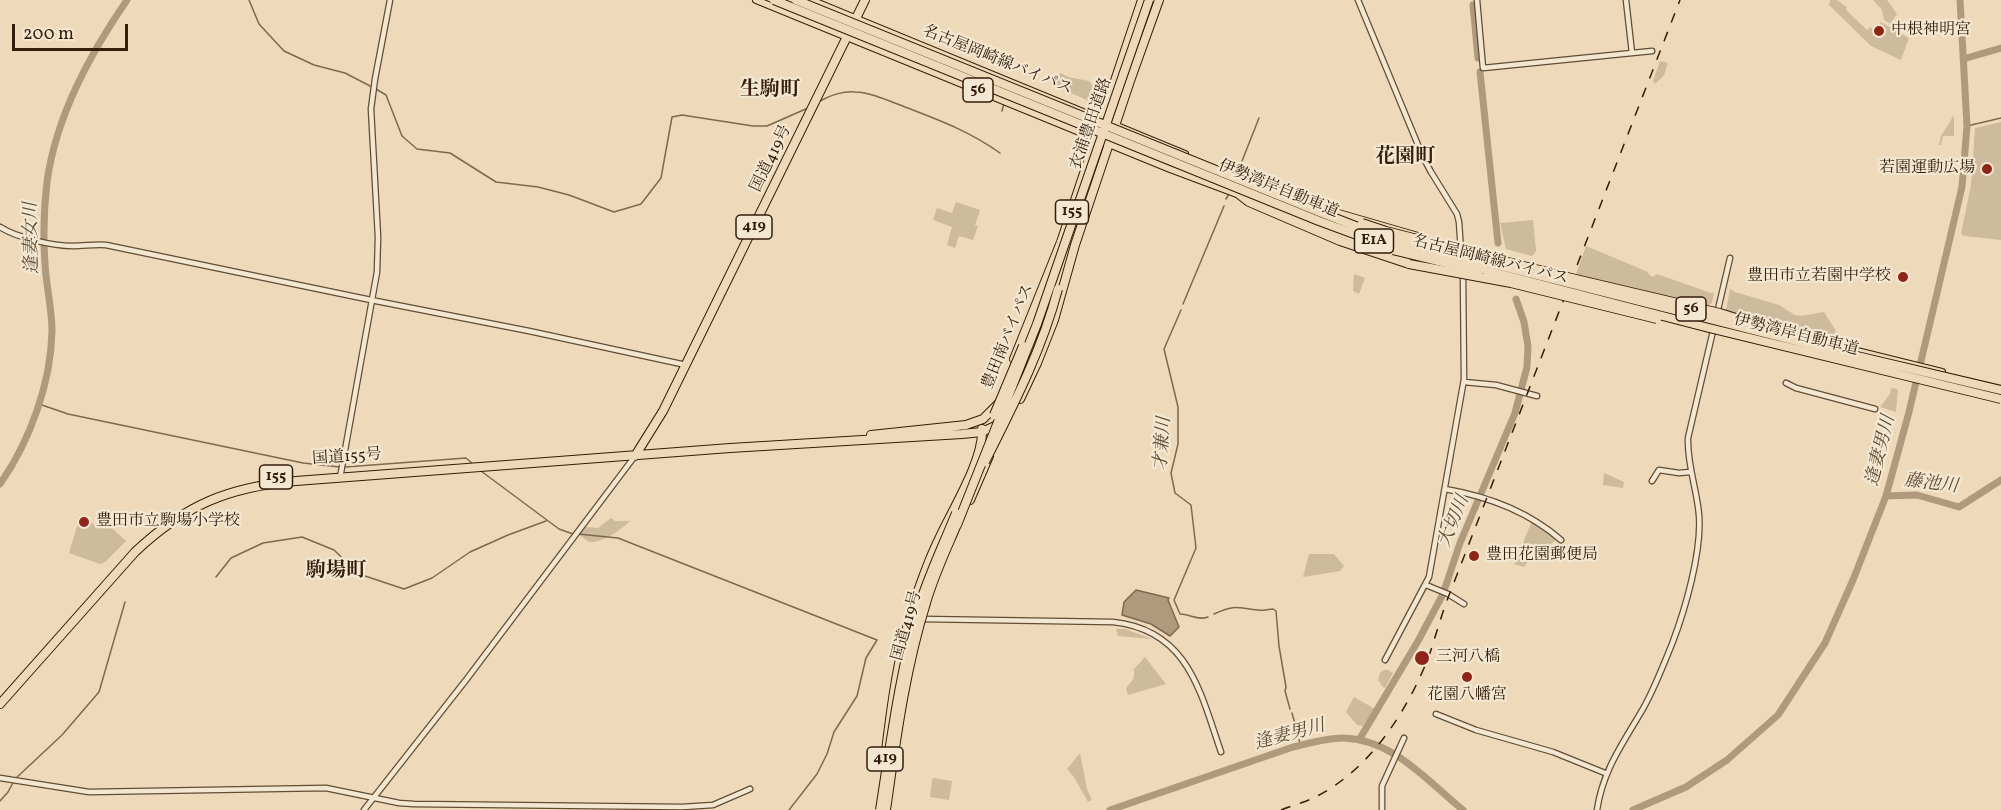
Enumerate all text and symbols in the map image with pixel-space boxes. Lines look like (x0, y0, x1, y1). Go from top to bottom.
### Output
scale bar (15, 12, 130, 50)
place label: 中根神明宮 (1891, 21, 1971, 41)
text: 200 m (23, 22, 74, 47)
street label: 名古屋岡崎線バイパス (919, 22, 1075, 100)
marker: 中根神明宮 (1872, 24, 1886, 38)
street label: 衣浦豊田道路 (1067, 75, 1117, 173)
road number: 56 (963, 78, 993, 102)
district label: 生駒町 (740, 79, 800, 103)
street label: 国道419号 (748, 122, 796, 196)
district label: 花園町 (1375, 146, 1435, 170)
street label: 伊勢湾岸自動車道 (1215, 157, 1341, 223)
place label: 若園運動広場 (1879, 159, 1975, 179)
marker: 若園運動広場 (1980, 162, 1994, 176)
road number: 155 (1056, 200, 1088, 224)
water label: 逢妻女川 (22, 202, 44, 274)
road number: 419 (736, 215, 772, 239)
road number: E1A (1354, 229, 1394, 253)
street label: 名古屋岡崎線バイパス (1410, 232, 1570, 290)
place label: 豊田市立若園中学校 (1747, 267, 1891, 287)
marker: 豊田市立若園中学校 (1896, 270, 1910, 284)
street label: 豊田南バイパス (979, 281, 1039, 393)
road number: 56 (1676, 297, 1706, 321)
street label: 伊勢湾岸自動車道 (1732, 311, 1860, 361)
water label: 逢妻男川 (1863, 413, 1901, 489)
water label: 才兼川 (1151, 416, 1177, 472)
street label: 国道155号 (312, 446, 382, 470)
road number: 155 (260, 465, 292, 489)
water label: 藤池川 (1903, 471, 1959, 499)
water label: 大切川 (1435, 493, 1475, 551)
place label: 豊田市立駒場小学校 (96, 512, 240, 532)
marker: 豊田市立駒場小学校 (77, 515, 91, 529)
place label: 豊田花園郵便局 (1486, 546, 1598, 566)
marker: 豊田花園郵便局 (1467, 549, 1481, 563)
district label: 駒場町 (306, 560, 366, 584)
street label: 国道419号 (889, 589, 927, 663)
place label: 三河八橋 (1436, 648, 1500, 668)
marker: 三河八橋 (1413, 649, 1431, 667)
marker: 花園八幡宮 (1460, 670, 1474, 684)
place label: 花園八幡宮 (1427, 686, 1507, 706)
water label: 逢妻男川 (1252, 716, 1328, 756)
road number: 419 (867, 747, 903, 771)

